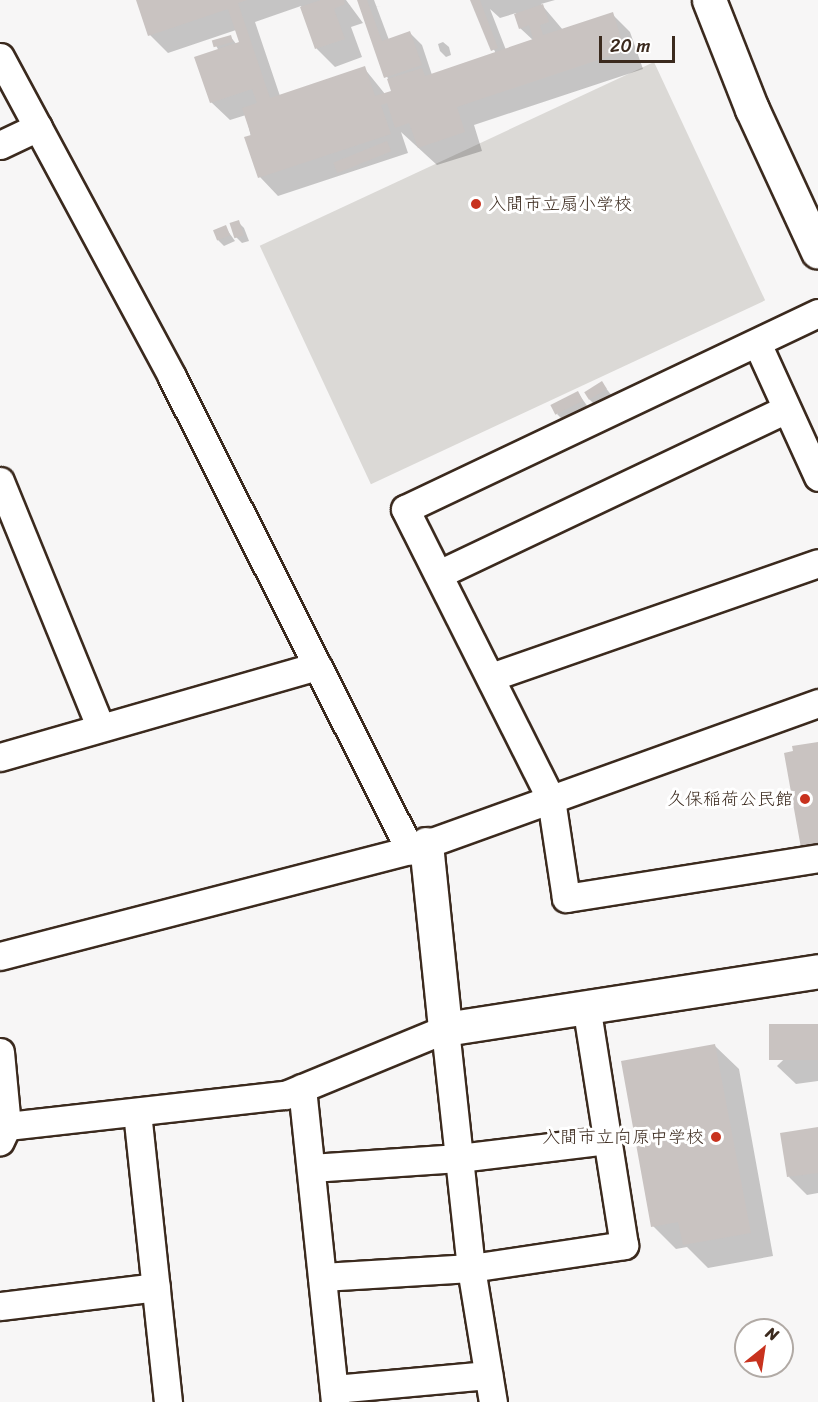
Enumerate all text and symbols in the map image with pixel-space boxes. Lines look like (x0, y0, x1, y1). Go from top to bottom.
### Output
scale bar (602, 24, 678, 62)
text: 20 m (610, 30, 650, 62)
place label: 入間市立扇小学校 (488, 193, 632, 215)
marker: 入間市立扇小学校 (469, 197, 483, 211)
place label: 久保稲荷公民館 (667, 788, 793, 810)
marker: 久保稲荷公民館 (798, 792, 812, 806)
place label: 入間市立向原中学校 (542, 1126, 704, 1148)
marker: 入間市立向原中学校 (709, 1130, 723, 1144)
north arrow (734, 1318, 794, 1378)
text: N (760, 1318, 784, 1349)

